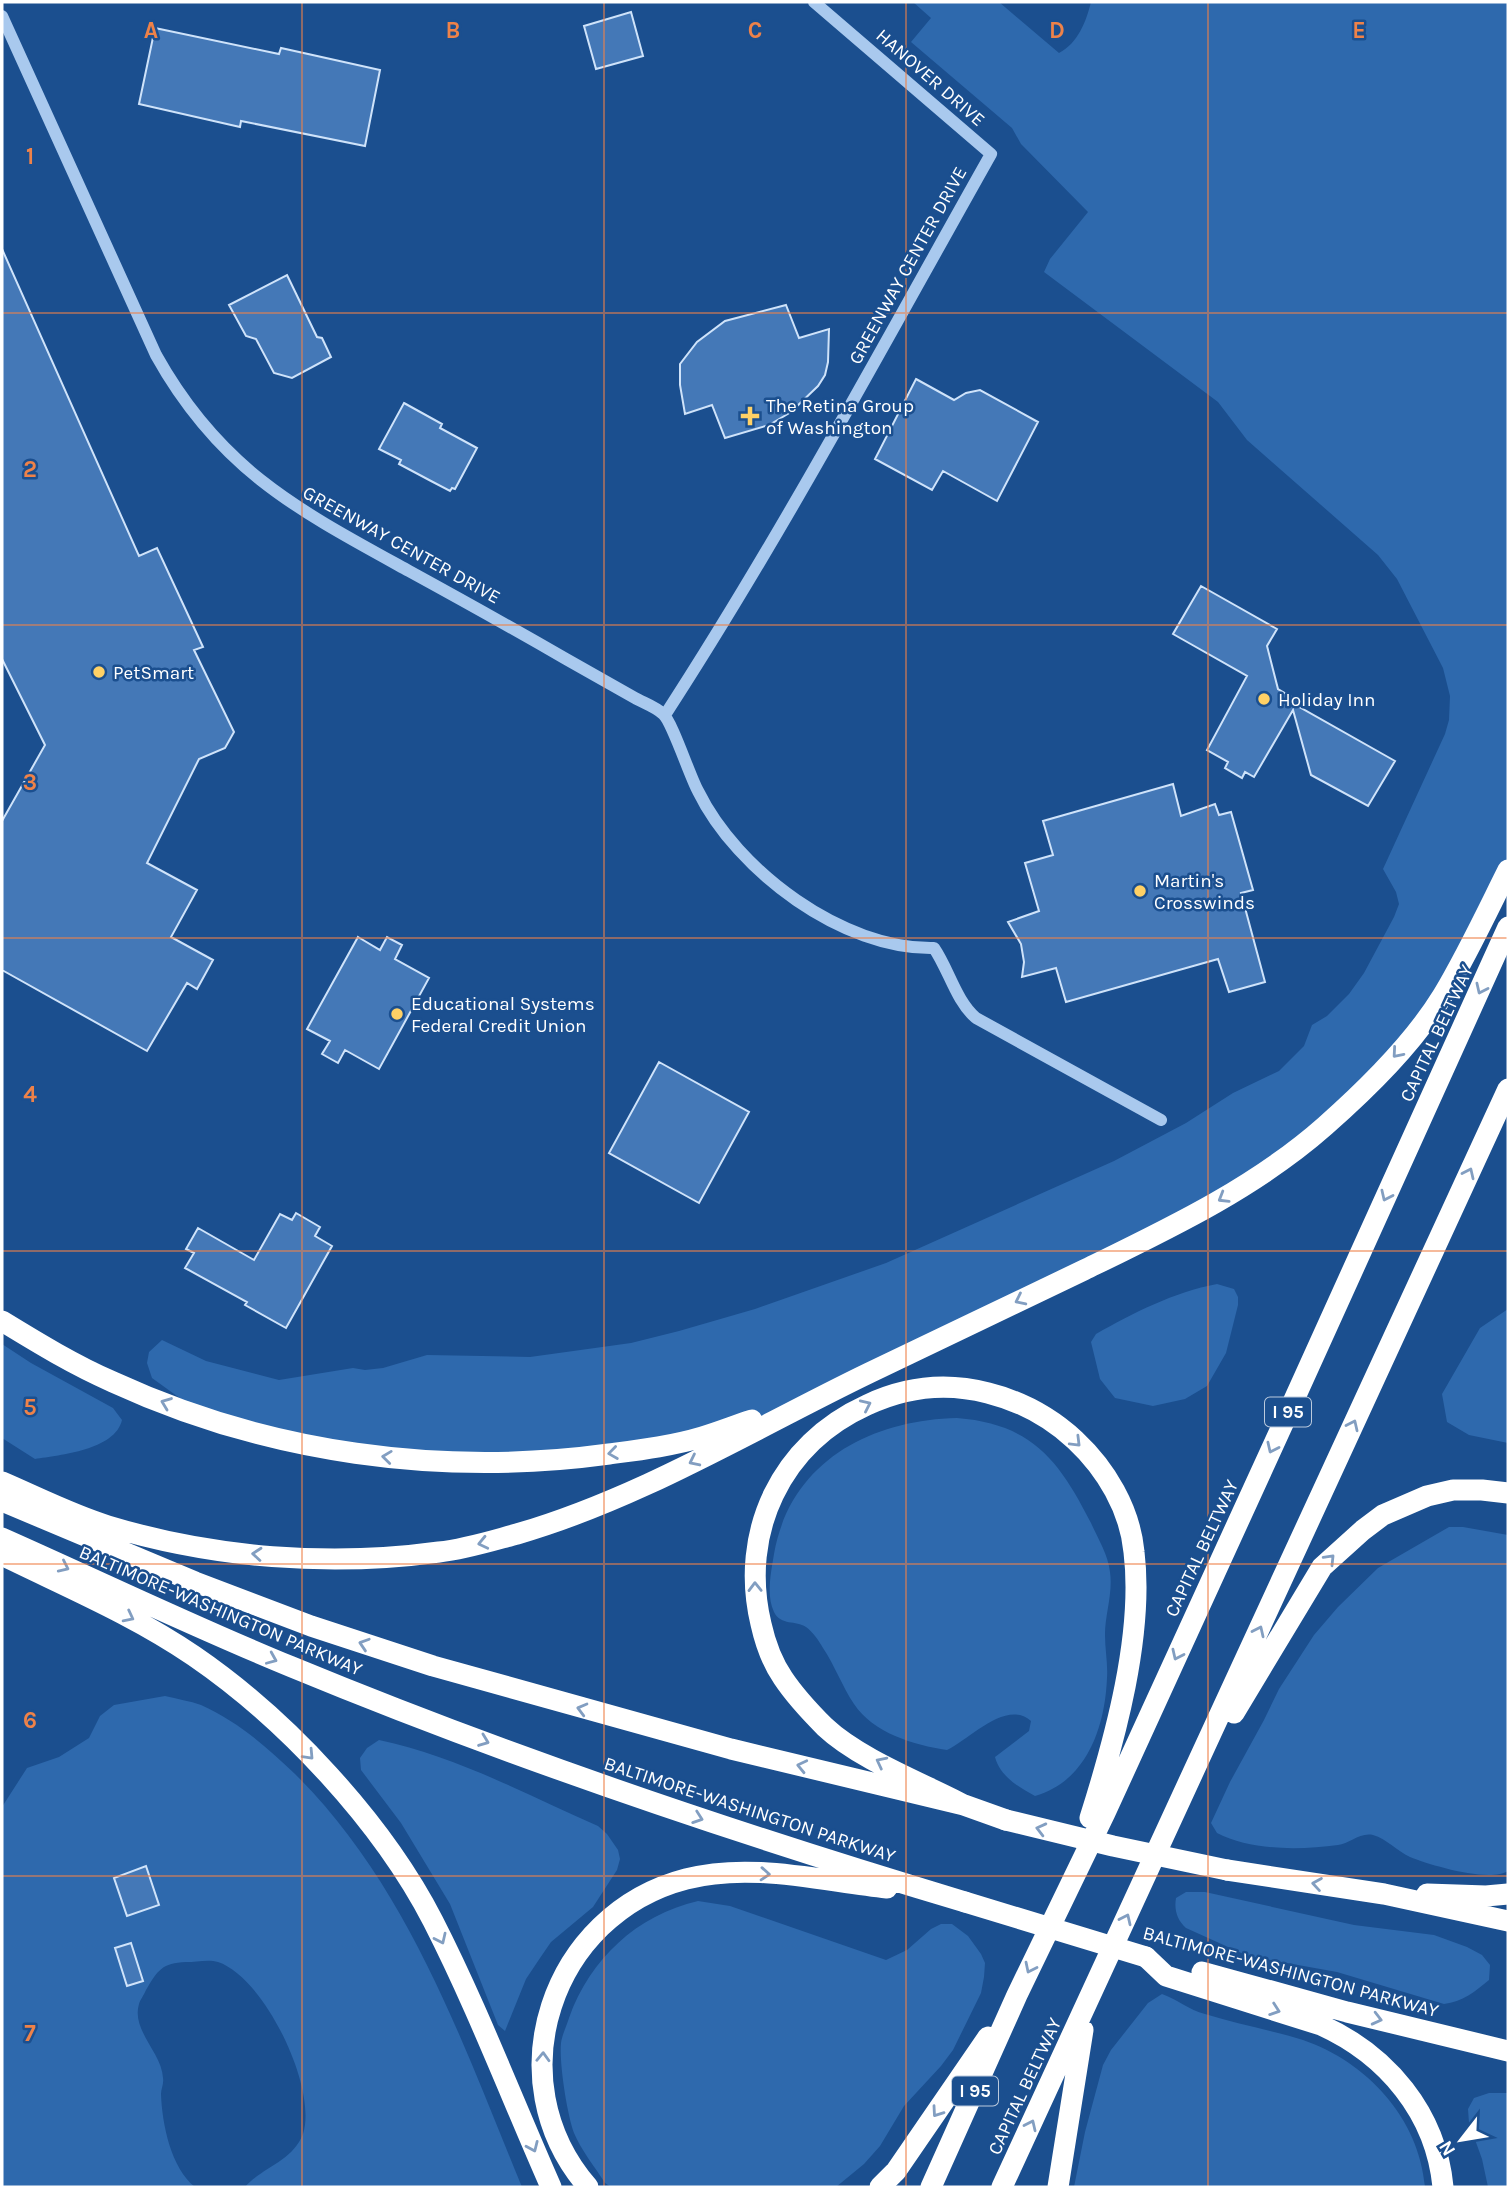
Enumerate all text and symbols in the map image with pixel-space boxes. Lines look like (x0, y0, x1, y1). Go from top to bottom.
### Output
text: A (144, 17, 158, 44)
text: B (446, 17, 460, 44)
text: C (748, 17, 762, 44)
text: D (1049, 17, 1065, 44)
text: E (1352, 17, 1366, 44)
street label: HANOVER DRIVE (871, 24, 989, 131)
text: 1 (26, 143, 34, 170)
street label: GREENWAY CENTER DRIVE (844, 163, 971, 368)
place label: The Retina Group of Washington (766, 395, 914, 439)
marker: The Retina Group of Washington (740, 406, 760, 426)
text: 2 (23, 456, 37, 483)
street label: GREENWAY CENTER DRIVE (299, 481, 504, 608)
place label: PetSmart (113, 662, 194, 684)
marker: PetSmart (91, 664, 107, 680)
place label: Holiday Inn (1278, 689, 1375, 711)
marker: Holiday Inn (1256, 691, 1272, 707)
text: 3 (23, 769, 37, 796)
place label: Martin's Crosswinds (1154, 870, 1255, 914)
marker: Martin's Crosswinds (1132, 883, 1148, 899)
street label: CAPITAL BELTWAY (1396, 961, 1479, 1105)
one-way arrow (1475, 982, 1489, 995)
place label: Educational Systems Federal Credit Union (411, 993, 595, 1037)
marker: Educational Systems Federal Credit Union (389, 1006, 405, 1022)
one-way arrow (1393, 1045, 1406, 1058)
text: 4 (23, 1081, 37, 1108)
one-way arrow (1461, 1168, 1475, 1181)
one-way arrow (1381, 1189, 1395, 1202)
one-way arrow (1217, 1190, 1230, 1203)
one-way arrow (1015, 1292, 1027, 1306)
text: 5 (23, 1394, 37, 1421)
one-way arrow (161, 1398, 173, 1412)
road number: I 95 (1265, 1398, 1311, 1427)
one-way arrow (859, 1399, 871, 1413)
one-way arrow (1345, 1419, 1359, 1432)
one-way arrow (1068, 1433, 1081, 1446)
one-way arrow (1266, 1441, 1280, 1453)
one-way arrow (608, 1446, 619, 1461)
one-way arrow (381, 1450, 393, 1465)
one-way arrow (689, 1453, 701, 1467)
street label: CAPITAL BELTWAY (1161, 1476, 1244, 1620)
one-way arrow (477, 1535, 489, 1549)
street label: BALTIMORE-WASHINGTON PARKWAY (76, 1541, 366, 1681)
one-way arrow (251, 1547, 262, 1562)
one-way arrow (1321, 1554, 1334, 1567)
one-way arrow (57, 1559, 69, 1573)
one-way arrow (747, 1582, 763, 1592)
one-way arrow (122, 1608, 134, 1622)
one-way arrow (1251, 1626, 1265, 1639)
one-way arrow (359, 1638, 371, 1652)
one-way arrow (1171, 1648, 1185, 1660)
one-way arrow (265, 1650, 277, 1664)
one-way arrow (576, 1703, 588, 1717)
text: 6 (23, 1707, 37, 1734)
one-way arrow (477, 1733, 489, 1747)
one-way arrow (301, 1747, 314, 1760)
street label: BALTIMORE-WASHINGTON PARKWAY (601, 1752, 899, 1868)
one-way arrow (876, 1757, 889, 1771)
one-way arrow (796, 1760, 808, 1775)
one-way arrow (691, 1810, 704, 1824)
one-way arrow (1035, 1823, 1047, 1837)
one-way arrow (760, 1866, 771, 1881)
one-way arrow (1311, 1877, 1322, 1892)
one-way arrow (1118, 1914, 1132, 1926)
street label: BALTIMORE-WASHINGTON PARKWAY (1140, 1922, 1442, 2022)
one-way arrow (433, 1932, 447, 1944)
one-way arrow (1025, 1961, 1039, 1973)
one-way arrow (1268, 2002, 1280, 2016)
one-way arrow (1371, 2011, 1383, 2025)
street label: CAPITAL BELTWAY (984, 2014, 1067, 2158)
text: 7 (24, 2020, 36, 2047)
one-way arrow (535, 2051, 550, 2062)
road number: I 95 (952, 2076, 998, 2106)
one-way arrow (933, 2104, 945, 2117)
north arrow (1426, 2105, 1496, 2175)
one-way arrow (1023, 2120, 1037, 2132)
text: N (1434, 2137, 1460, 2160)
one-way arrow (525, 2140, 539, 2152)

